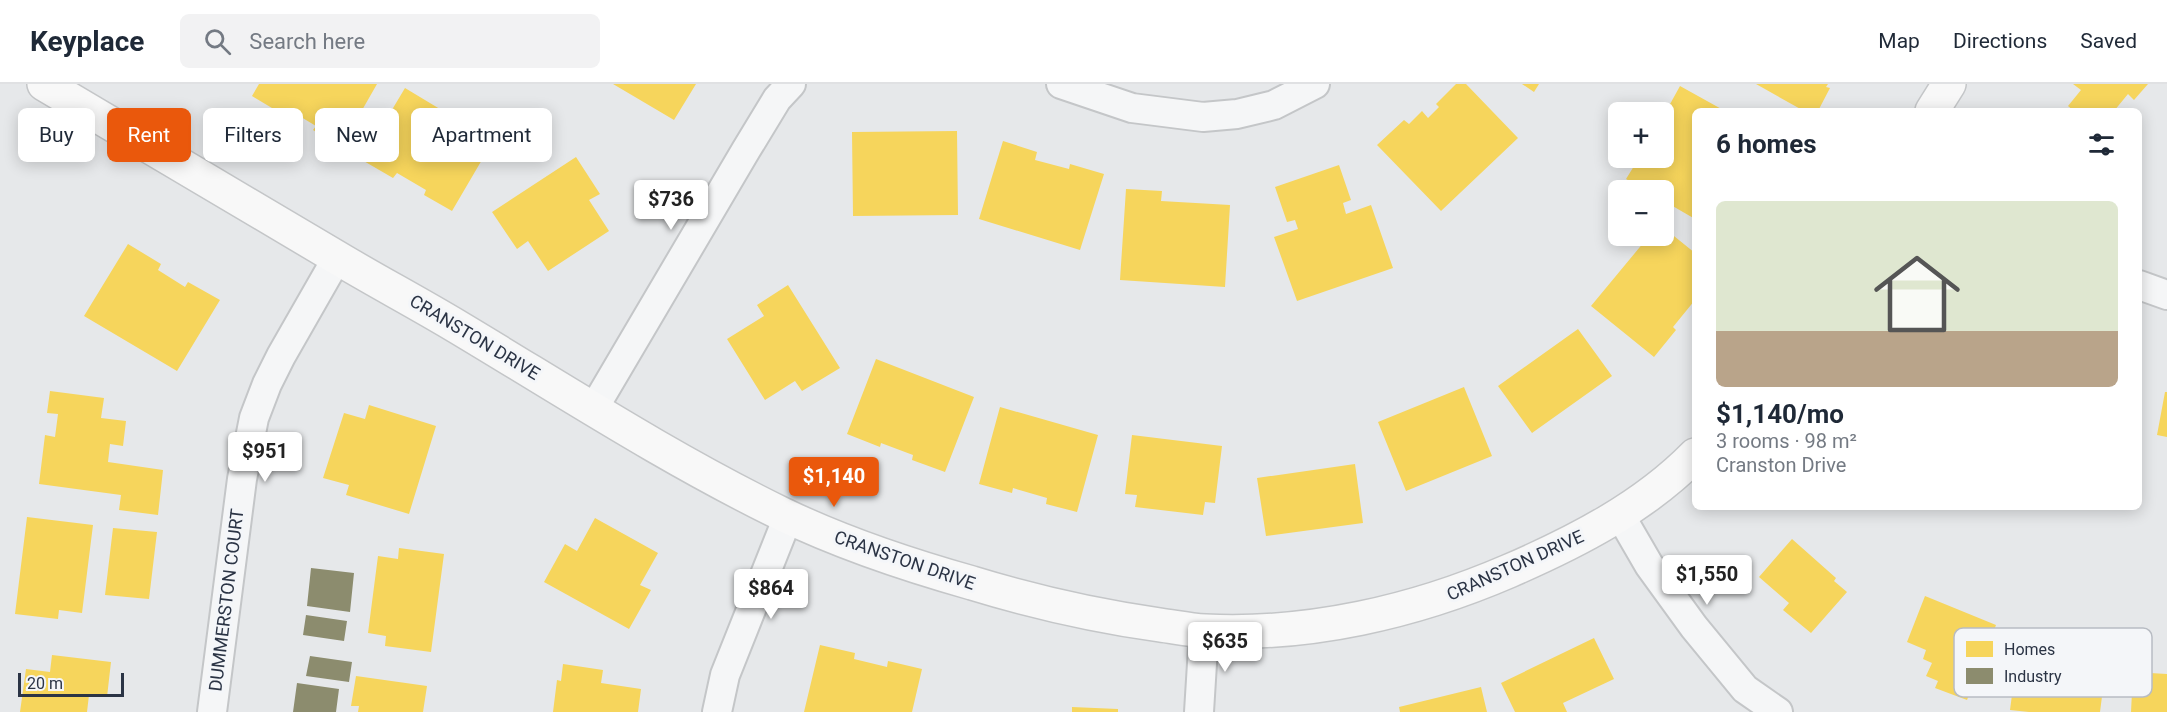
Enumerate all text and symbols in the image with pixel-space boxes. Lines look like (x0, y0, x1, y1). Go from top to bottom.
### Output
search box (180, 14, 600, 68)
text: Keyplace (30, 25, 144, 58)
icon: search (201, 25, 234, 58)
text: Search here (249, 29, 365, 54)
text: Map (1878, 29, 1920, 53)
text: Directions (1953, 29, 2047, 53)
text: Saved (2080, 29, 2137, 53)
map controls (1608, 102, 1674, 246)
button: + (1608, 102, 1674, 168)
chip: Buy (18, 108, 95, 162)
chip: Rent (107, 108, 191, 162)
chip: Filters (203, 108, 303, 162)
chip: New (315, 108, 399, 162)
chip: Apartment (411, 108, 552, 162)
icon: filters (2085, 128, 2118, 161)
text: 6 homes (1716, 129, 1817, 159)
pin: $736 (635, 180, 707, 231)
button: − (1608, 180, 1674, 246)
text: $736 (648, 187, 694, 211)
icon: home (1863, 240, 1971, 348)
street label: CRANSTON DRIVE (406, 290, 544, 384)
text: $1,140/mo (1716, 399, 1844, 429)
text: 3 rooms · 98 m² (1716, 429, 1857, 453)
pin: $951 (229, 432, 301, 483)
text: $951 (242, 439, 288, 463)
text: Cranston Drive (1716, 453, 1846, 477)
pin: $1,140 (785, 457, 883, 508)
text: $1,140 (803, 464, 865, 488)
street label: DUMMERSTON COURT (204, 507, 248, 693)
street label: CRANSTON DRIVE (1443, 525, 1587, 605)
street label: CRANSTON DRIVE (832, 526, 978, 594)
pin: $1,550 (1658, 555, 1756, 606)
text: $1,550 (1676, 562, 1738, 586)
pin: $864 (735, 569, 807, 620)
text: $864 (748, 576, 794, 600)
pin: $635 (1189, 622, 1261, 673)
legend (1954, 628, 2152, 697)
text: $635 (1202, 629, 1248, 653)
text: Homes (2004, 640, 2055, 659)
text: Industry (2004, 667, 2062, 686)
scale bar (18, 670, 124, 698)
text: 20 m (27, 674, 63, 693)

